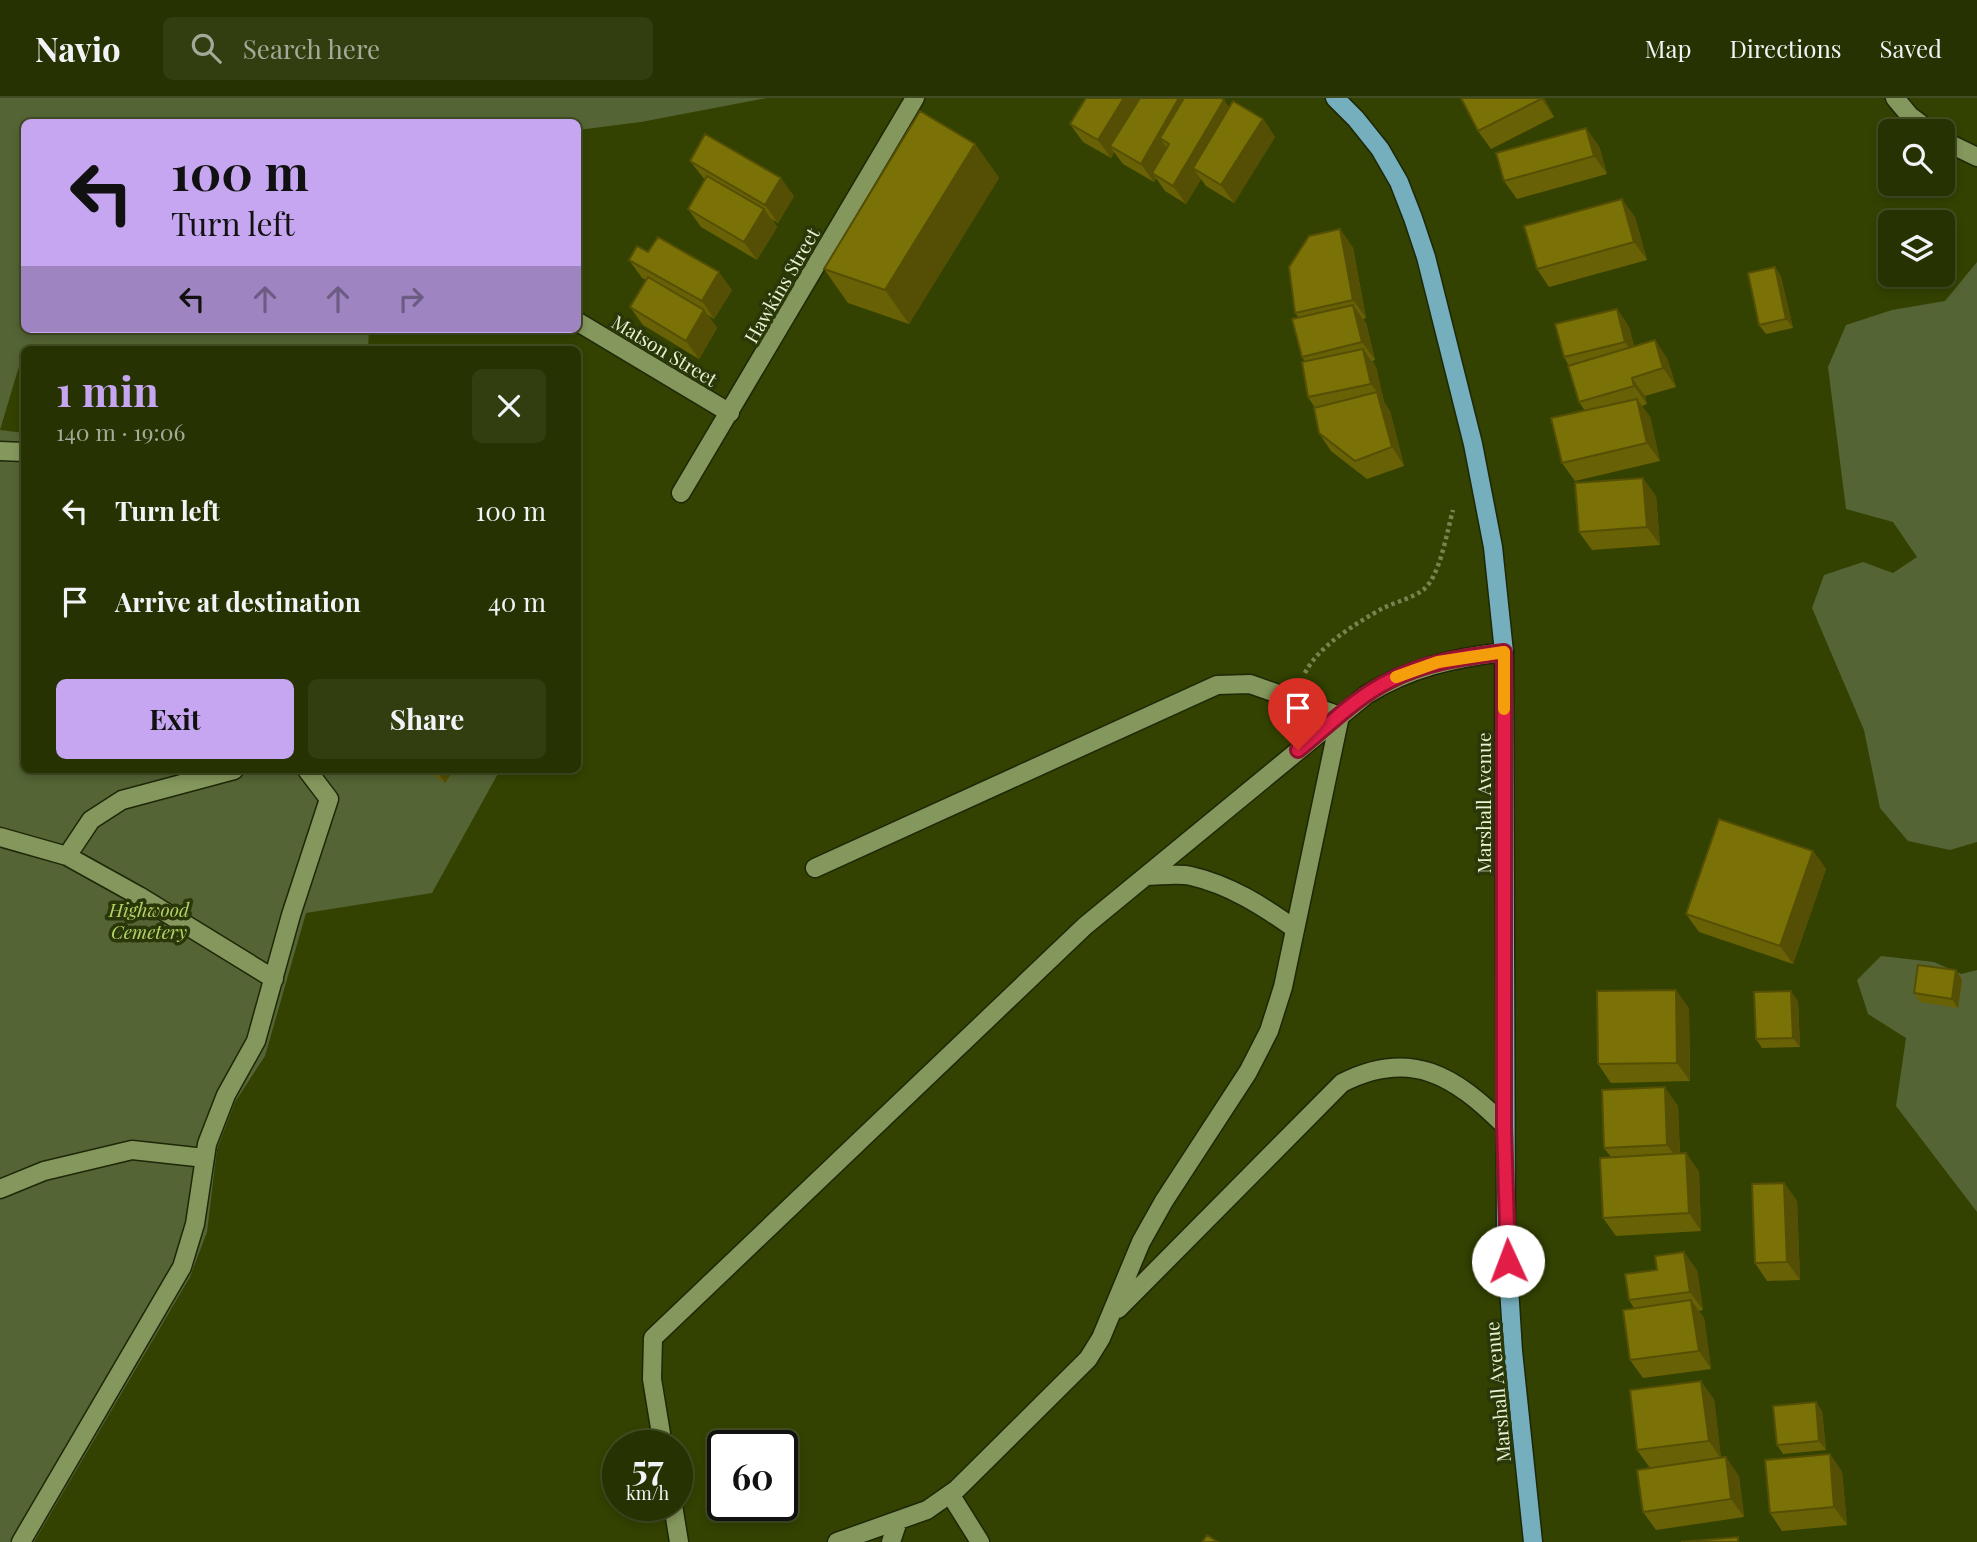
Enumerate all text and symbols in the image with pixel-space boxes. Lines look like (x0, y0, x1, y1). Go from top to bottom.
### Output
search box (163, 17, 653, 80)
text: Navio (35, 26, 121, 70)
icon: search (187, 29, 225, 67)
text: Search here (243, 31, 380, 66)
text: Map (1645, 32, 1691, 64)
text: Directions (1729, 32, 1842, 64)
text: Saved (1880, 32, 1942, 64)
map controls (1878, 119, 1955, 287)
button: search (1878, 119, 1955, 196)
text: 100 m (171, 138, 309, 203)
icon: left (56, 147, 147, 238)
text: Turn left (171, 201, 295, 244)
button: layers (1878, 210, 1955, 287)
street label: Hawkins Street (737, 222, 825, 348)
icon: left (173, 280, 211, 318)
icon: ahead (246, 280, 284, 318)
icon: ahead (319, 280, 357, 318)
icon: right (392, 280, 430, 318)
street label: Matson Street (607, 308, 723, 392)
text: 1 min (56, 362, 159, 418)
button: close (472, 369, 546, 443)
text: 140 m · 19:06 (56, 416, 185, 447)
icon: left (56, 492, 94, 530)
text: Turn left (115, 493, 220, 528)
text: 100 m (476, 493, 546, 528)
icon: arrive (56, 583, 94, 621)
text: Arrive at destination (115, 584, 361, 619)
text: 40 m (488, 584, 546, 619)
pin (1268, 678, 1328, 750)
button: Exit (56, 679, 294, 759)
button: Share (308, 679, 546, 759)
icon: arrive (1279, 689, 1317, 727)
street label: Marshall Avenue (1470, 732, 1496, 874)
park label: Highwood Cemetery (108, 896, 190, 944)
position arrow (1471, 1224, 1545, 1298)
street label: Marshall Avenue (1478, 1321, 1516, 1463)
speed limit sign: 60 (707, 1430, 798, 1521)
text: 57 (631, 1443, 663, 1490)
text: km/h (626, 1481, 669, 1505)

